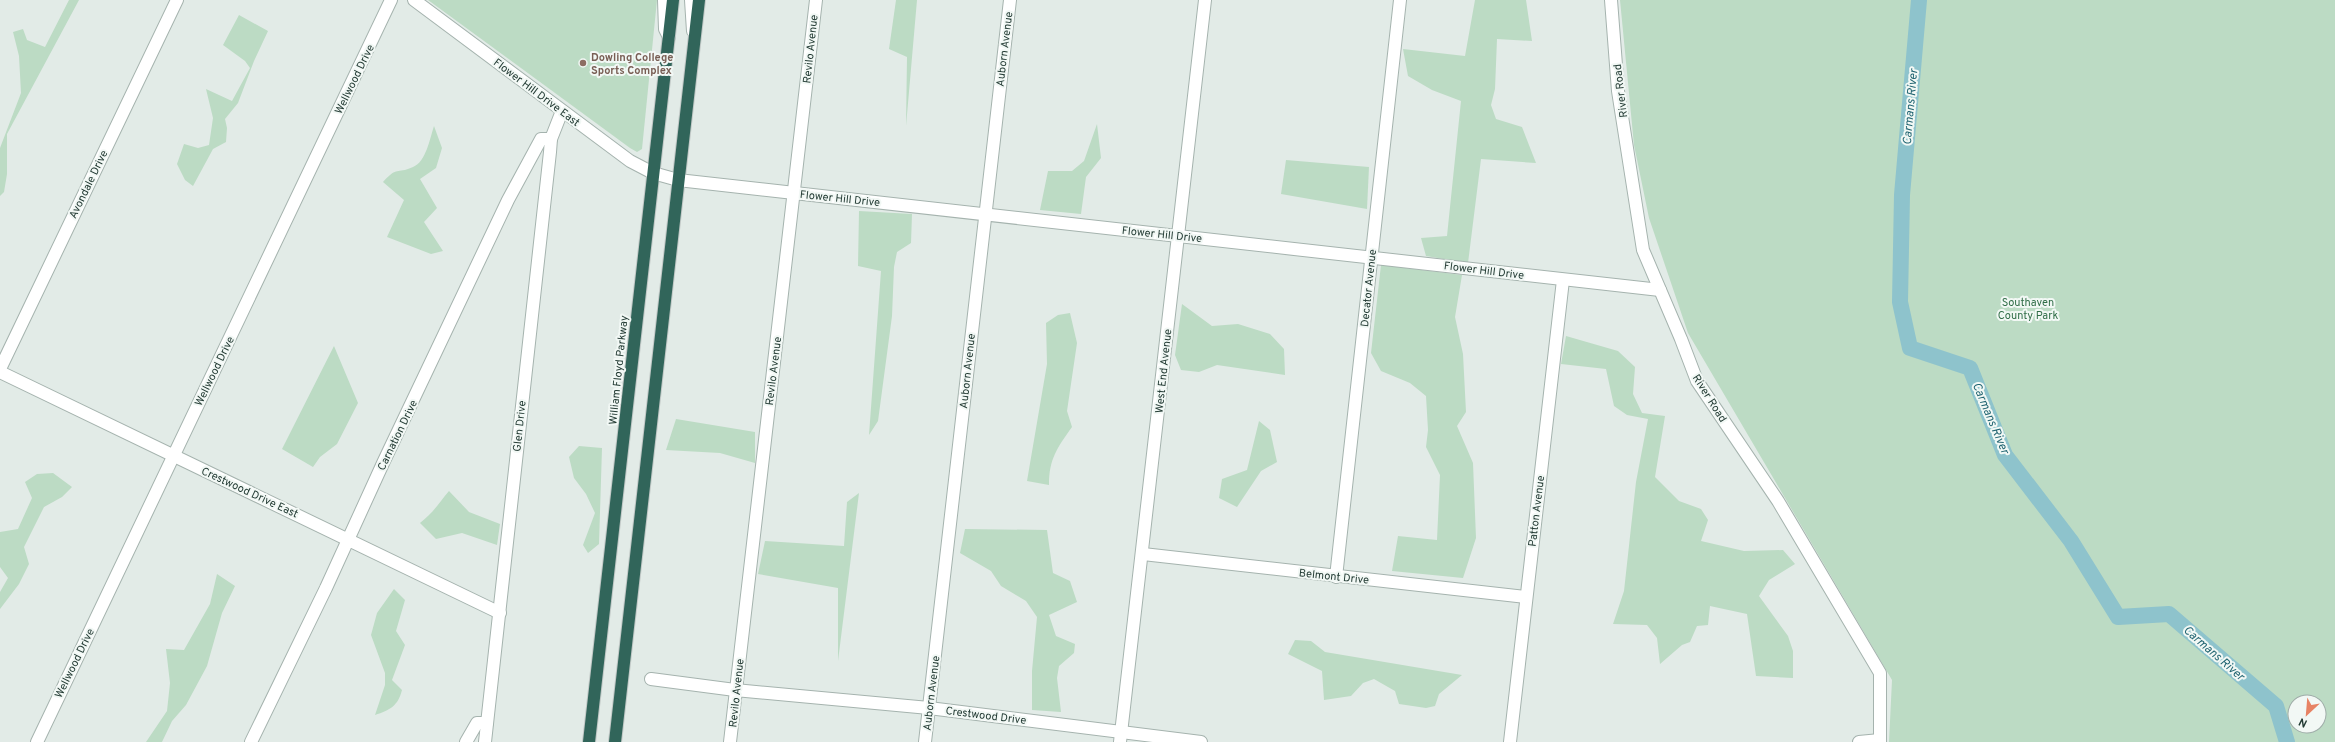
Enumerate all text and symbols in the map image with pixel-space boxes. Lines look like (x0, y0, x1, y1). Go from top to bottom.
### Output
street label: Auborn Avenue (993, 11, 1017, 87)
street label: Revilo Avenue (800, 14, 822, 84)
street label: Wellwood Drive (332, 42, 378, 117)
place label: Dowling College Sports Complex (591, 51, 673, 78)
street label: Flower Hill Drive East (490, 56, 582, 130)
marker: Dowling College Sports Complex (578, 58, 588, 68)
street label: River Road (1611, 63, 1631, 119)
water label: Carmans River (1900, 67, 1922, 146)
street label: Avondale Drive (66, 148, 112, 221)
street label: Flower Hill Drive (799, 188, 881, 210)
street label: Flower Hill Drive (1121, 224, 1203, 246)
street label: Decator Avenue (1358, 249, 1380, 328)
street label: Flower Hill Drive (1443, 259, 1525, 283)
park label: Southaven County Park (1998, 296, 2058, 323)
street label: William Floyd Parkway (606, 315, 632, 426)
street label: West End Avenue (1153, 328, 1175, 414)
street label: Auborn Avenue (957, 333, 979, 409)
street label: Wellwood Drive (192, 334, 238, 409)
street label: Revilo Avenue (763, 336, 785, 406)
street label: River Road (1689, 372, 1729, 425)
water label: Carmans River (1968, 380, 2013, 458)
street label: Carnation Drive (375, 398, 421, 473)
street label: Glen Drive (510, 400, 530, 452)
street label: Crestwood Drive East (199, 464, 300, 521)
street label: Patton Avenue (1526, 475, 1548, 547)
street label: Belmont Drive (1298, 566, 1370, 588)
water label: Carmans River (2179, 623, 2248, 686)
street label: Wellwood Drive (52, 626, 98, 701)
street label: Auborn Avenue (920, 655, 944, 731)
street label: Revilo Avenue (726, 658, 748, 728)
north arrow (2287, 694, 2327, 734)
street label: Crestwood Drive (945, 704, 1027, 728)
text: N (2296, 714, 2310, 730)

